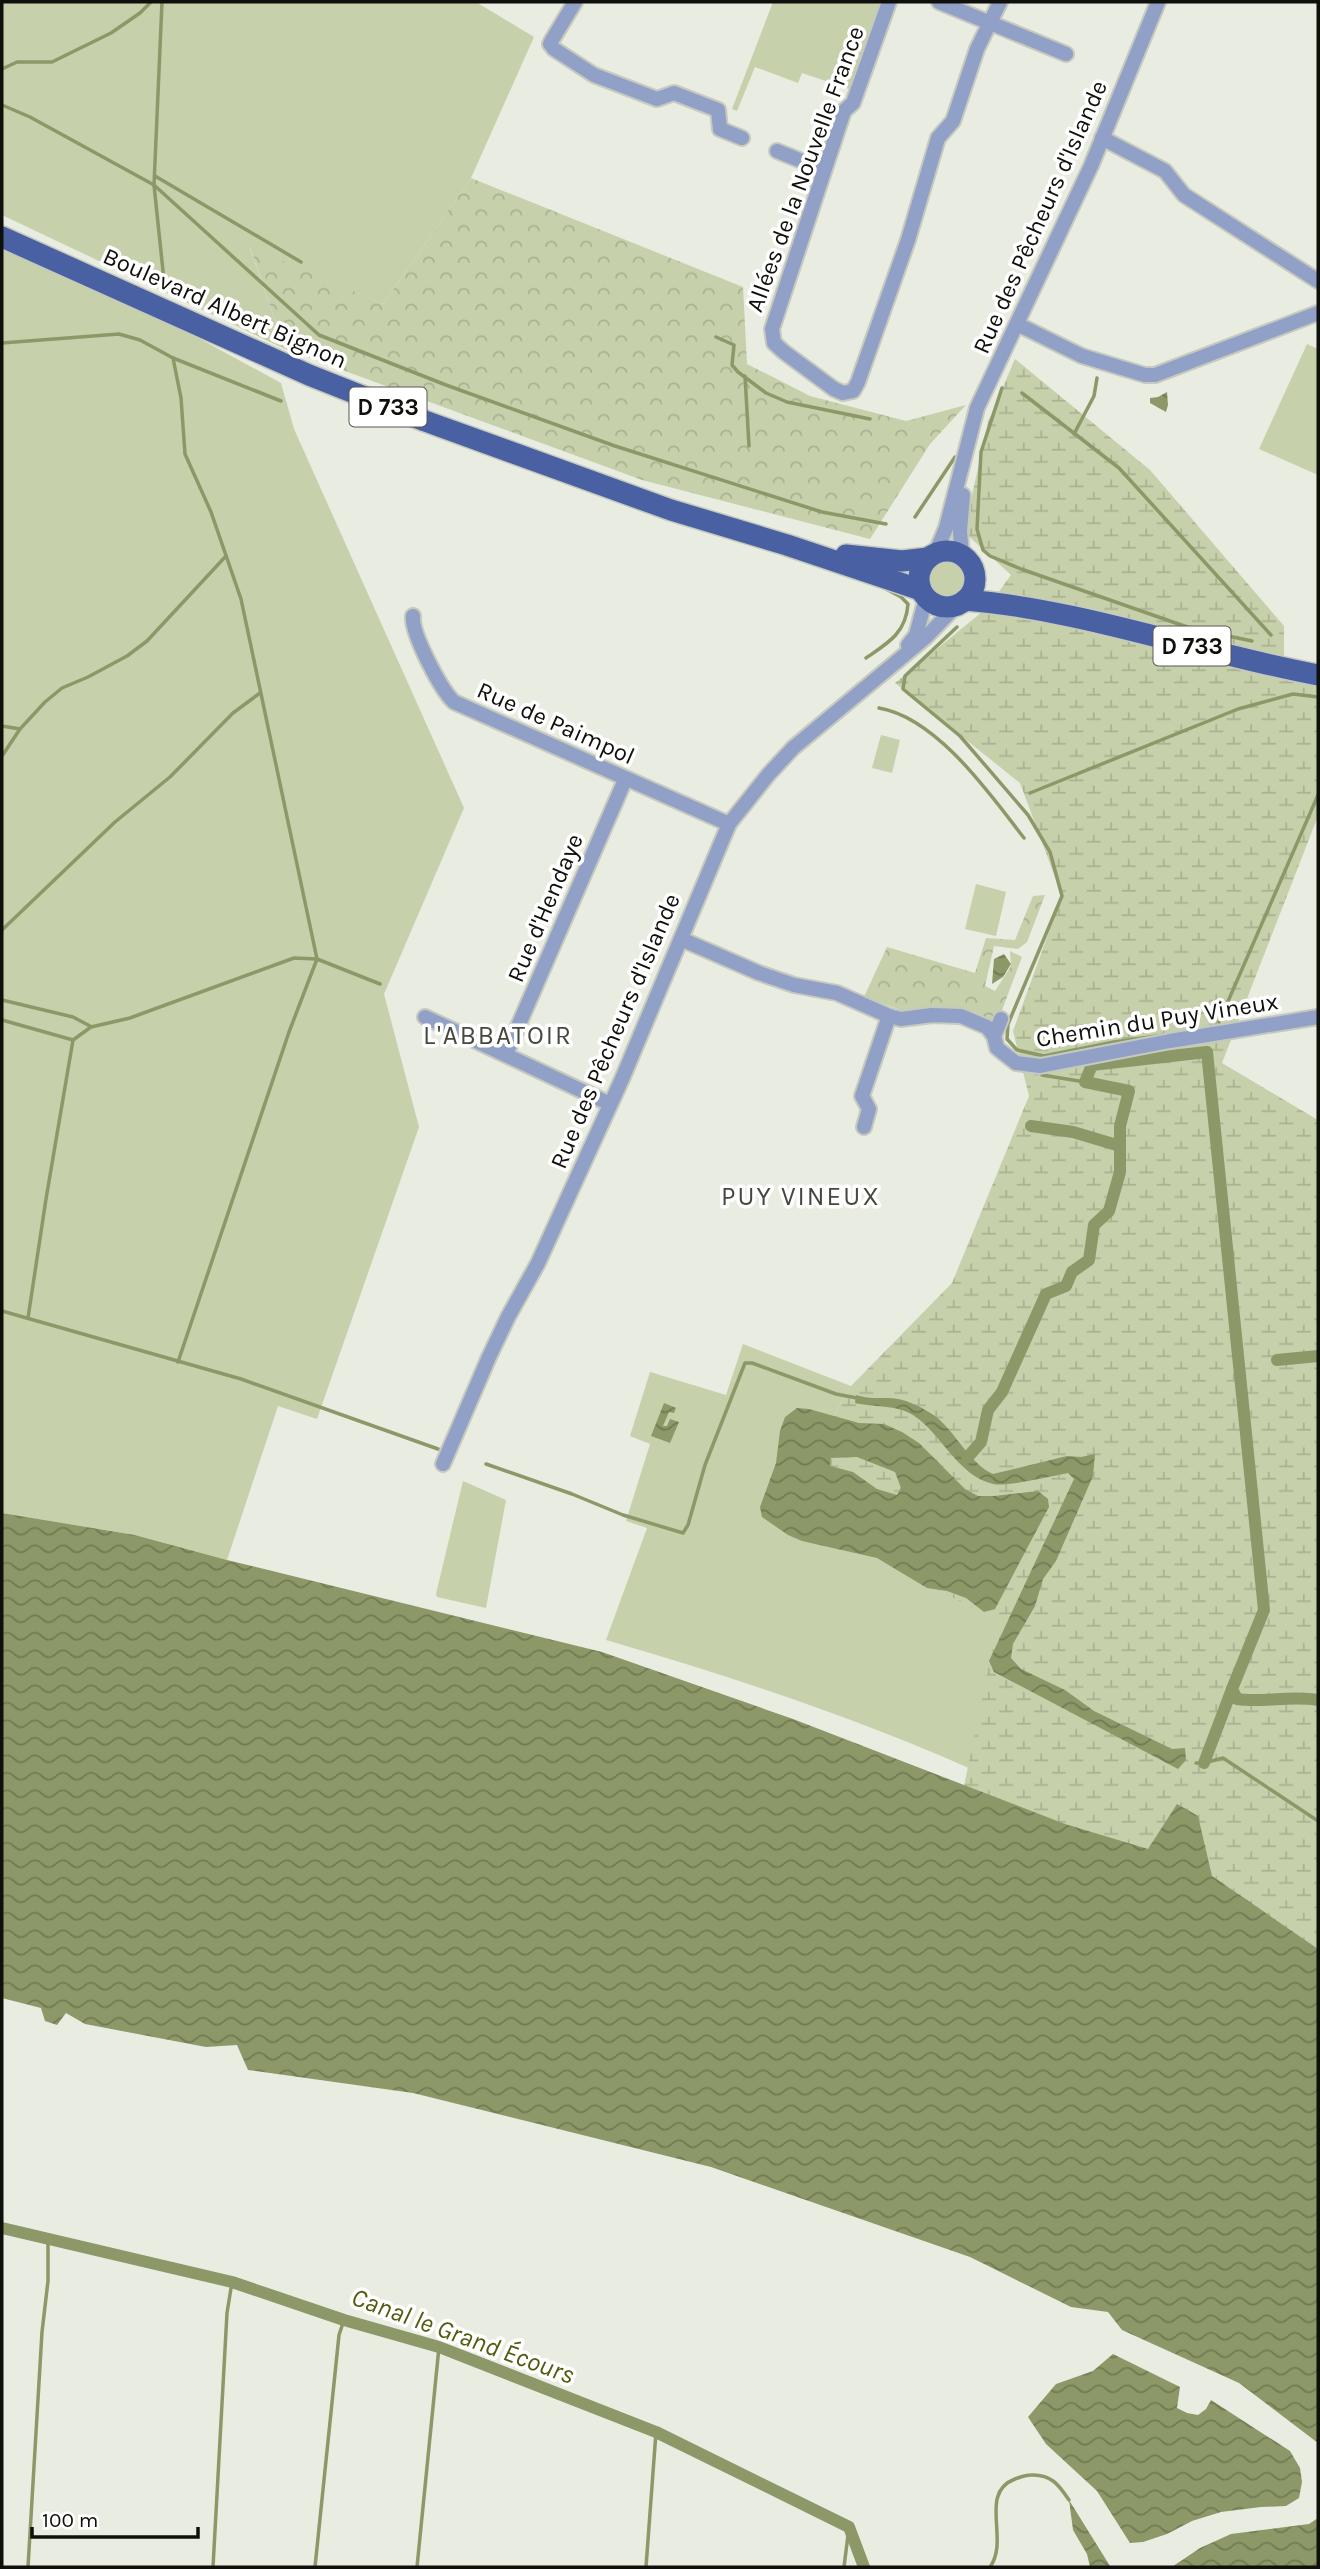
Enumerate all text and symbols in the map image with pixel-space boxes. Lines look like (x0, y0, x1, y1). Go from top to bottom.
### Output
street label: Allées de la Nouvelle France (740, 22, 870, 316)
street label: Rue des Pêcheurs d'Islande (967, 76, 1113, 358)
street label: Boulevard Albert Bignon (99, 242, 351, 374)
road number: D 733 (350, 388, 426, 426)
road number: D 733 (1154, 626, 1230, 666)
street label: Rue de Paimpol (473, 676, 639, 770)
street label: Rue d'Hendaye (501, 830, 589, 986)
street label: Rue des Pêcheurs d'Islande (544, 889, 686, 1173)
street label: Chemin du Puy Vineux (1034, 987, 1280, 1053)
district label: L'ABBATOIR (423, 1020, 573, 1051)
district label: PUY VINEUX (721, 1181, 881, 1212)
water label: Canal le Grand Écours (347, 2281, 579, 2391)
scale bar (32, 2496, 198, 2540)
text: 100 m (42, 2508, 99, 2532)

